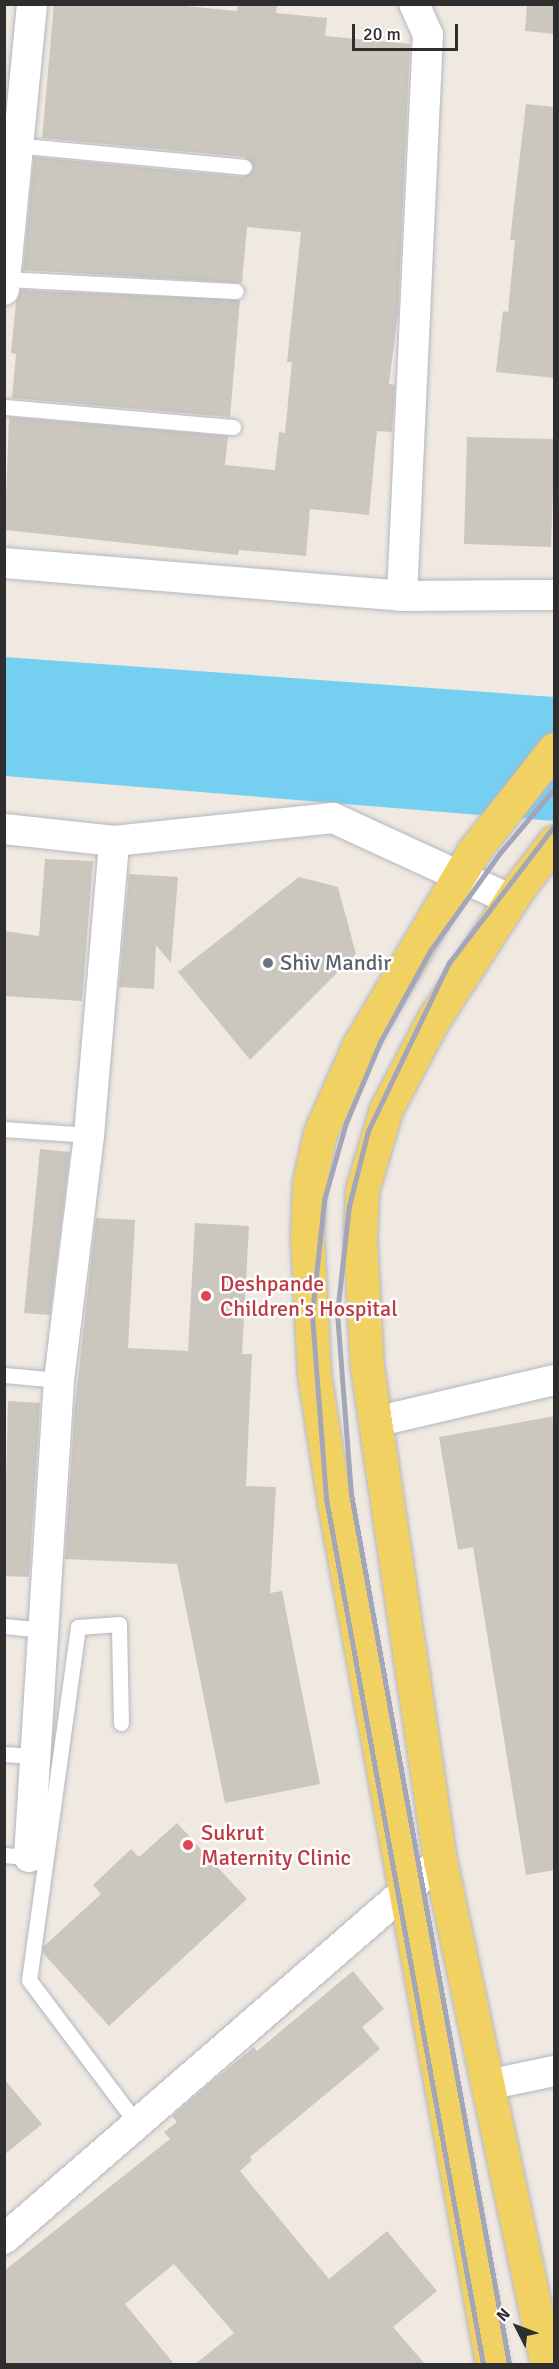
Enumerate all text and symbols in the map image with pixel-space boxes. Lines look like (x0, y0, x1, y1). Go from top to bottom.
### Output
scale bar (355, 12, 462, 50)
text: 20 m (363, 23, 401, 45)
place label: Shiv Mandir (280, 950, 391, 976)
marker: Shiv Mandir (261, 956, 275, 970)
place label: Deshpande Children's Hospital (220, 1270, 398, 1322)
marker: Deshpande Children's Hospital (197, 1287, 215, 1305)
place label: Sukrut Maternity Clinic (201, 1819, 351, 1870)
marker: Sukrut Maternity Clinic (179, 1836, 197, 1854)
north arrow (487, 2297, 547, 2357)
text: N (492, 2304, 515, 2326)

